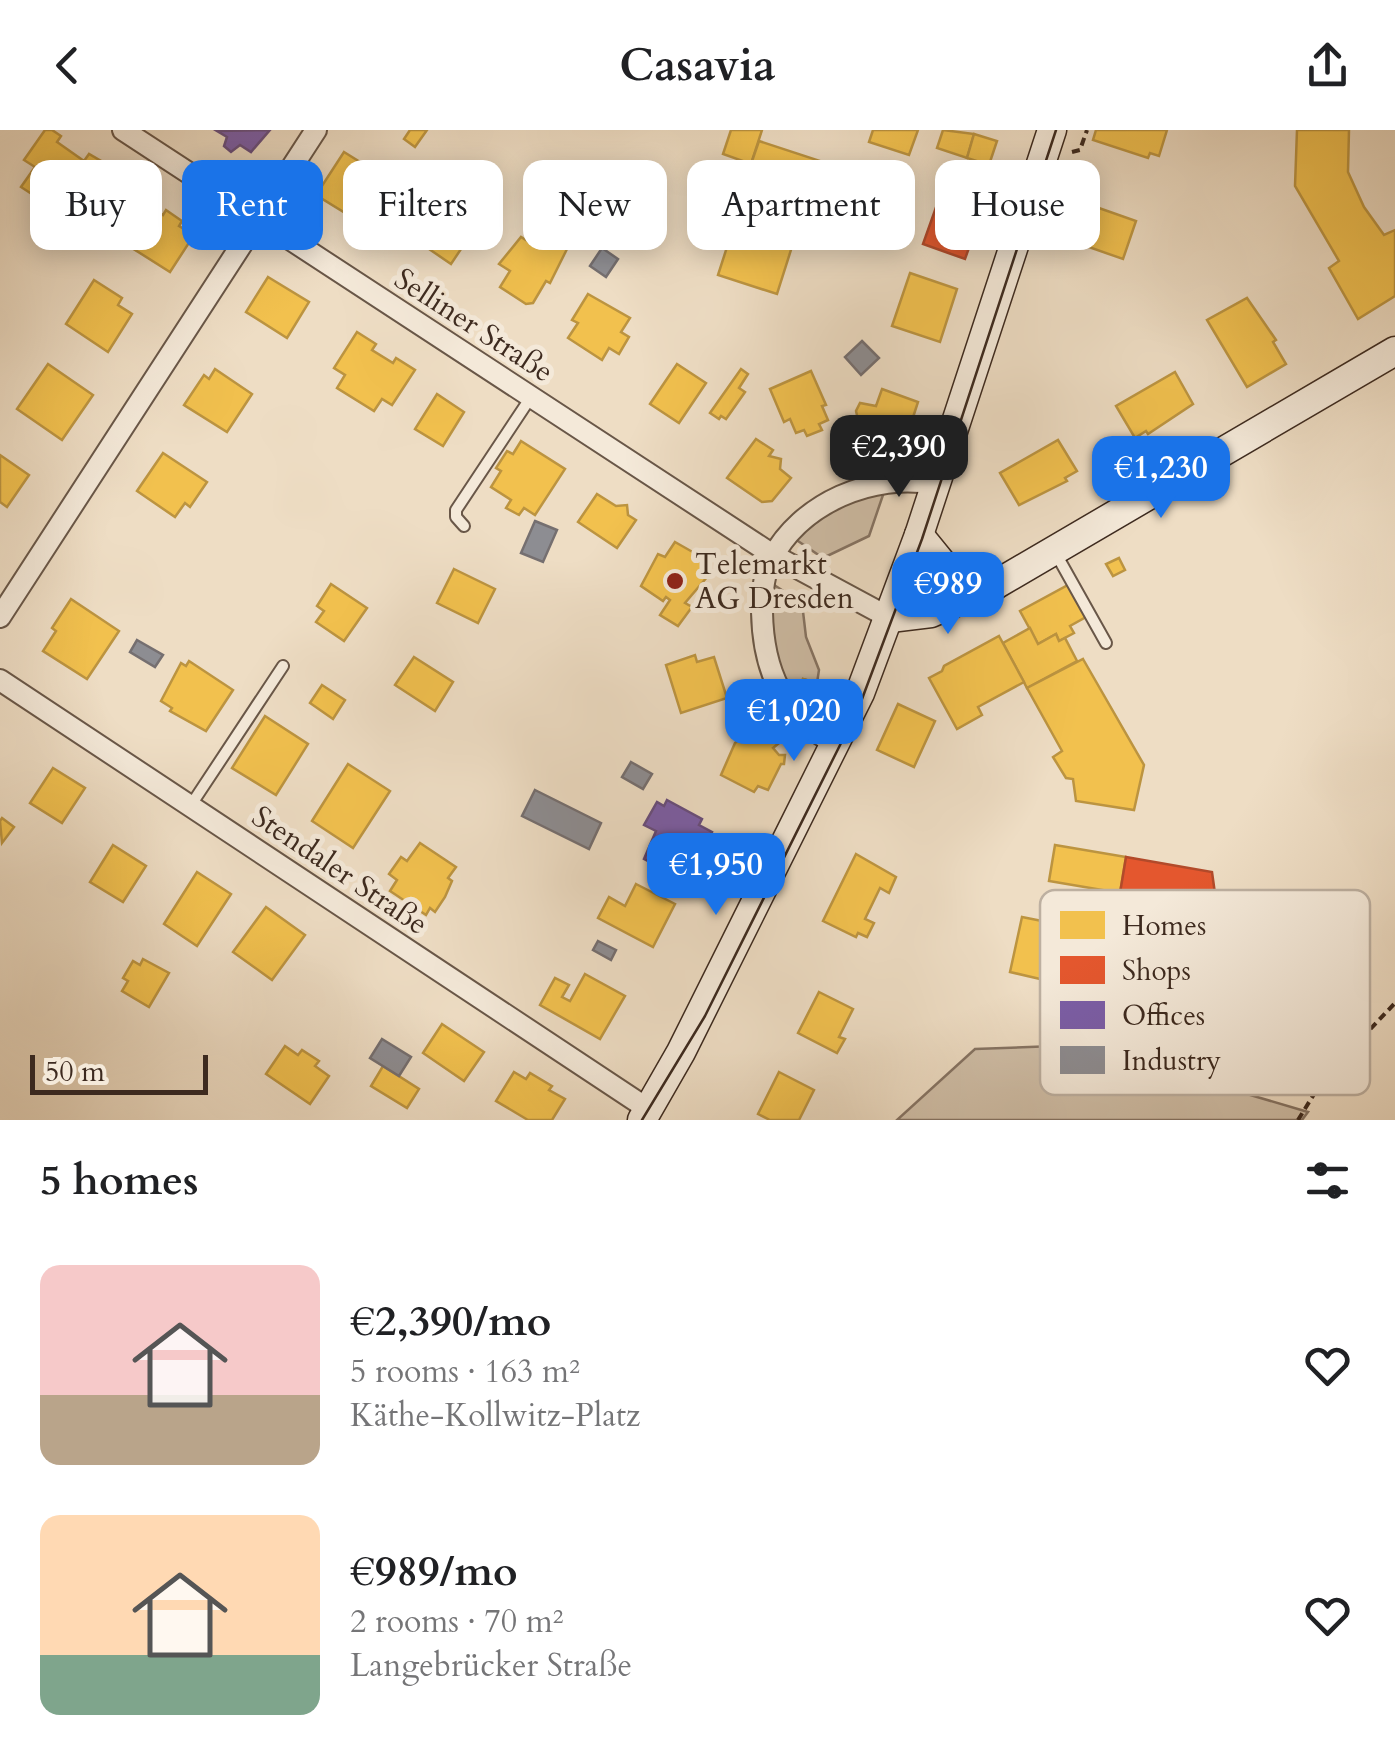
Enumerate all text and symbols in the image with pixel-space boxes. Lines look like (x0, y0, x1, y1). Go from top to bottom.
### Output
text: Casavia (619, 35, 776, 96)
icon: back (40, 38, 95, 93)
icon: share (1300, 38, 1355, 93)
chip: Buy (30, 160, 162, 250)
chip: Rent (182, 160, 323, 250)
chip: Filters (343, 160, 503, 250)
chip: New (523, 160, 667, 250)
chip: Apartment (687, 160, 915, 250)
chip: House (935, 160, 1100, 250)
street label: Selliner Straße (386, 259, 561, 392)
pin: €2,390 (818, 415, 980, 500)
text: €2,390 (852, 425, 946, 469)
pin: €1,230 (1080, 436, 1242, 521)
text: €1,230 (1114, 446, 1208, 490)
place label: Telemarkt AG Dresden (695, 544, 854, 619)
pin: €989 (889, 552, 1007, 637)
text: €989 (914, 562, 982, 606)
marker: Telemarkt AG Dresden (664, 570, 686, 592)
pin: €1,020 (713, 679, 875, 764)
text: €1,020 (747, 689, 841, 733)
street label: Stendaler Straße (244, 796, 436, 945)
pin: €1,950 (635, 833, 797, 918)
text: €1,950 (669, 843, 763, 887)
legend (1040, 890, 1370, 1095)
text: Homes (1122, 907, 1206, 945)
text: Shops (1122, 952, 1191, 990)
text: Offices (1122, 997, 1205, 1035)
text: Industry (1122, 1042, 1221, 1080)
scale bar (30, 1050, 208, 1094)
text: 50 m (45, 1053, 105, 1091)
text: 5 homes (40, 1152, 198, 1209)
icon: filters (1300, 1153, 1355, 1208)
text: €2,390/mo (350, 1293, 551, 1350)
icon: home (120, 1305, 240, 1425)
icon: heart (1300, 1338, 1355, 1393)
text: 5 rooms · 163 m² (350, 1350, 580, 1394)
text: Käthe-Kollwitz-Platz (350, 1394, 640, 1438)
text: €989/mo (350, 1543, 518, 1600)
icon: home (120, 1555, 240, 1675)
icon: heart (1300, 1588, 1355, 1643)
text: 2 rooms · 70 m² (350, 1600, 563, 1644)
text: Langebrücker Straße (350, 1644, 632, 1688)

